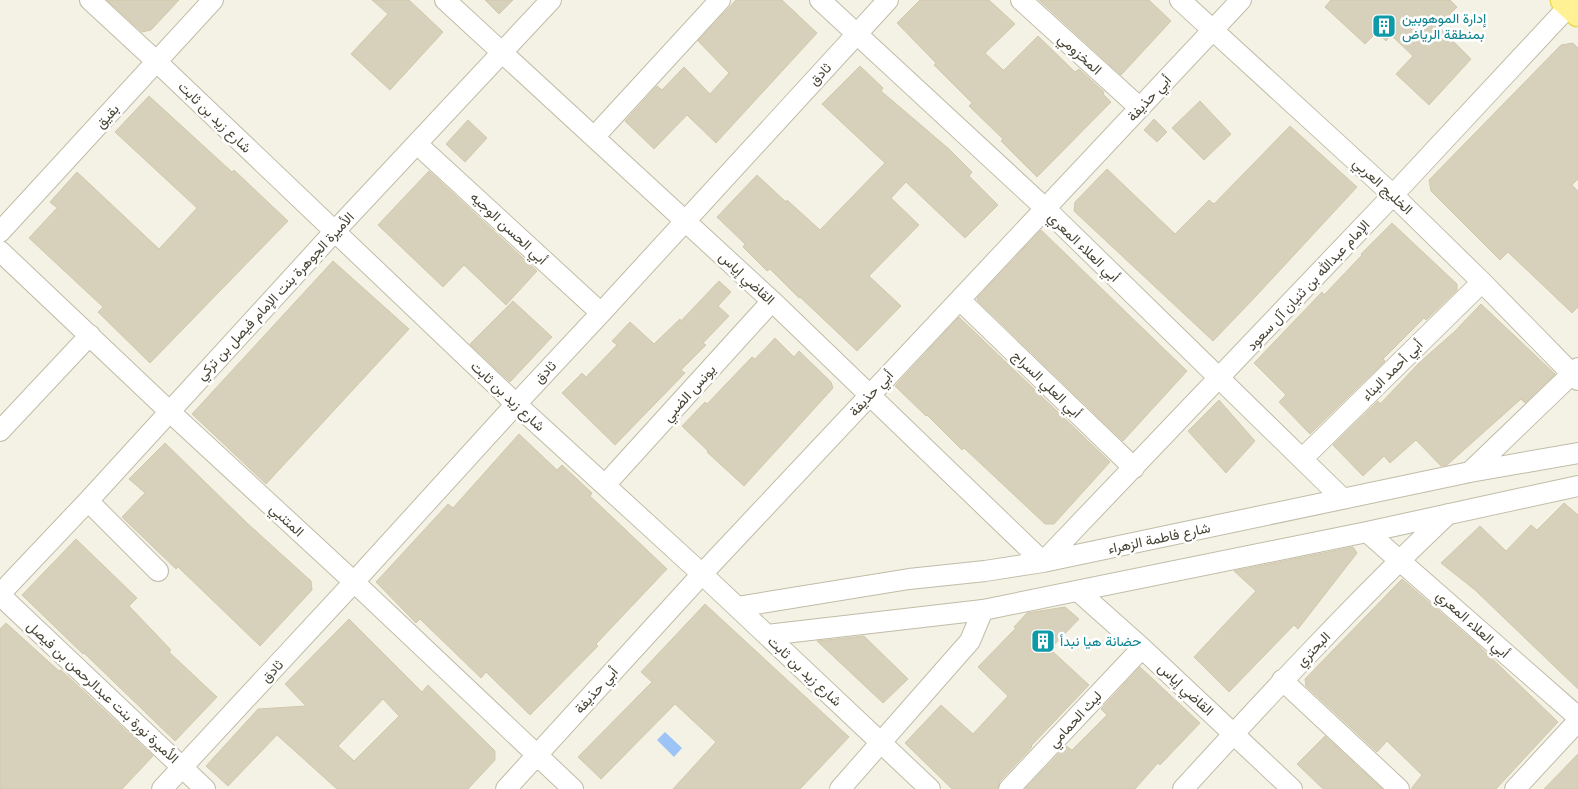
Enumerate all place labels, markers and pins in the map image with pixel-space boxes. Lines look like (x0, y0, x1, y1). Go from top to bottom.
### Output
place label: إدارة الموهوبين بمنطقة الرياض (1402, 10, 1486, 43)
building icon: إدارة الموهوبين بمنطقة الرياض (1371, 13, 1397, 39)
building icon: حضانة هيا نبدأ (1030, 628, 1056, 654)
place label: حضانة هيا نبدأ (1060, 633, 1141, 650)

